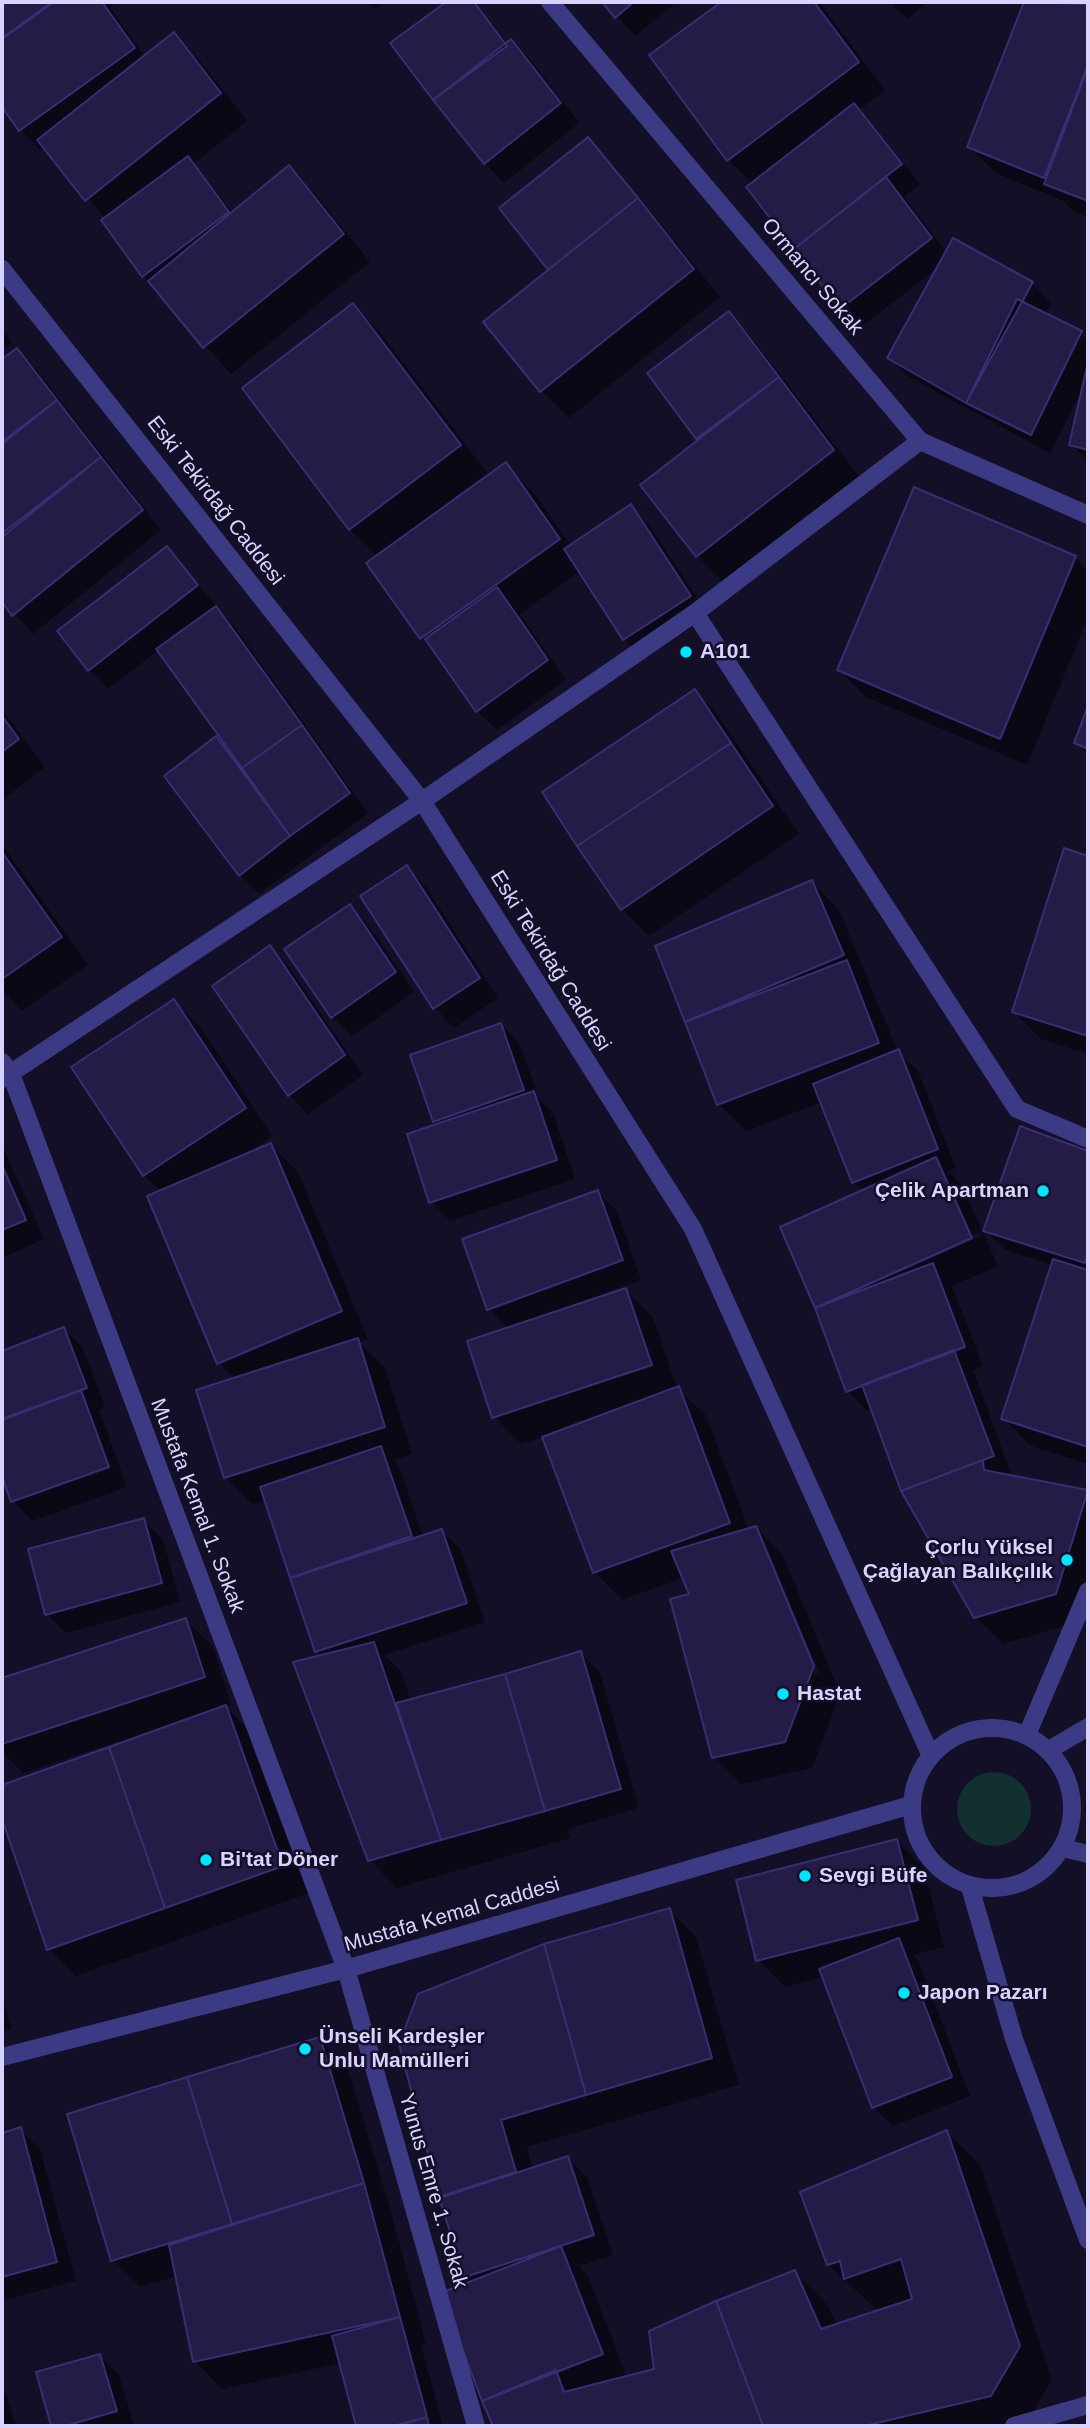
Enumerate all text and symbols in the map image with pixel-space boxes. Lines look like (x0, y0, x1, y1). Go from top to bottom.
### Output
street label: Ormancı Sokak (756, 213, 868, 341)
street label: Eski Tekirdağ Caddesi (141, 411, 289, 591)
place label: A101 (700, 639, 750, 665)
marker: A101 (678, 644, 694, 660)
street label: Eski Tekirdağ Caddesi (484, 866, 616, 1056)
place label: Çelik Apartman (875, 1178, 1029, 1204)
marker: Çelik Apartman (1035, 1183, 1051, 1199)
street label: Mustafa Kemal 1. Sokak (144, 1395, 250, 1617)
place label: Çorlu Yüksel Çağlayan Balıkçılık (863, 1535, 1053, 1585)
marker: Çorlu Yüksel Çağlayan Balıkçılık (1059, 1552, 1075, 1568)
place label: Hastat (797, 1681, 861, 1707)
marker: Hastat (775, 1686, 791, 1702)
place label: Bi'tat Döner (220, 1847, 338, 1873)
marker: Bi'tat Döner (198, 1852, 214, 1868)
place label: Sevgi Büfe (819, 1863, 928, 1889)
marker: Sevgi Büfe (797, 1868, 813, 1884)
street label: Mustafa Kemal Caddesi (341, 1872, 563, 1958)
place label: Japon Pazarı (918, 1980, 1048, 2006)
marker: Japon Pazarı (896, 1985, 912, 2001)
place label: Ünseli Kardeşler Unlu Mamülleri (319, 2024, 485, 2074)
marker: Ünseli Kardeşler Unlu Mamülleri (297, 2041, 313, 2057)
street label: Yunus Emre 1. Sokak (393, 2090, 473, 2292)

